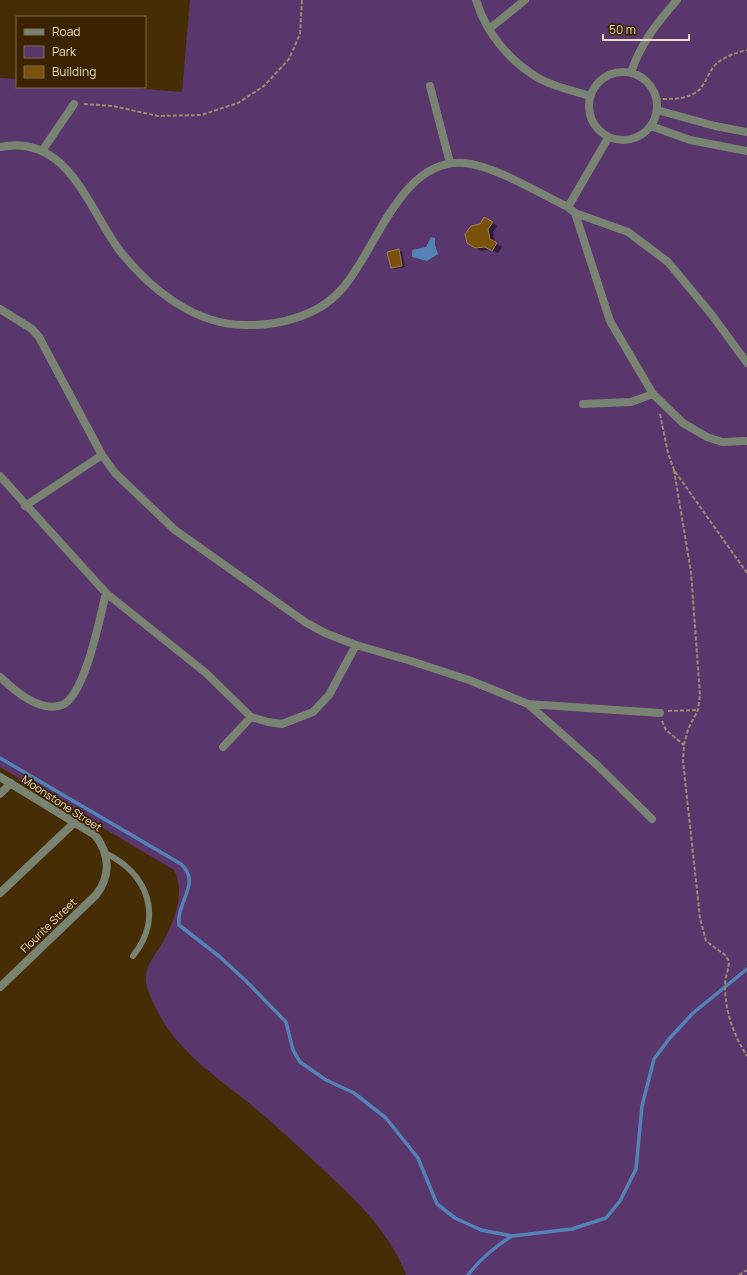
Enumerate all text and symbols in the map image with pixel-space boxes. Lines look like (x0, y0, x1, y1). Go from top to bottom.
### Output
legend (16, 16, 146, 88)
scale bar (603, 16, 689, 42)
text: 50 m (609, 21, 636, 38)
text: Road (52, 23, 80, 40)
text: Park (52, 43, 77, 60)
text: Building (52, 63, 96, 80)
street label: Moonstone Street (19, 771, 105, 835)
street label: Flourite Street (17, 894, 79, 956)

